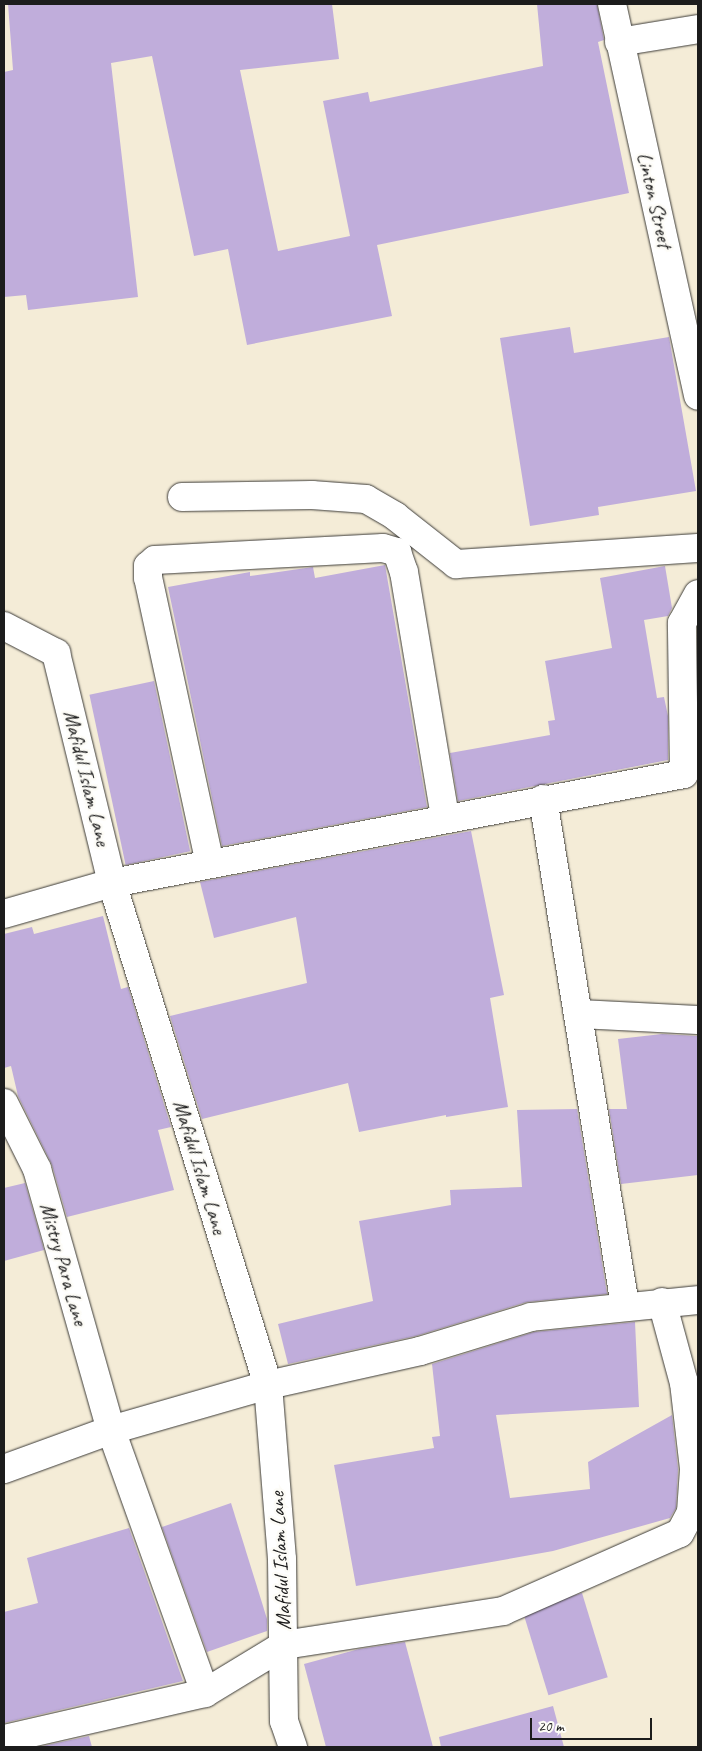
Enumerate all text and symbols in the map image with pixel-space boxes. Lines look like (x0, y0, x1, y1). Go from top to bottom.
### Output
street label: Linton Street (632, 150, 678, 250)
street label: Mafidul Islam Lane (58, 708, 116, 848)
street label: Mafidul Islam Lane (168, 1097, 232, 1237)
street label: Mistry Para Lane (34, 1200, 94, 1328)
street label: Mafidul Islam Lane (264, 1491, 296, 1631)
scale bar (532, 1708, 654, 1740)
text: 20 m (538, 1717, 564, 1736)

